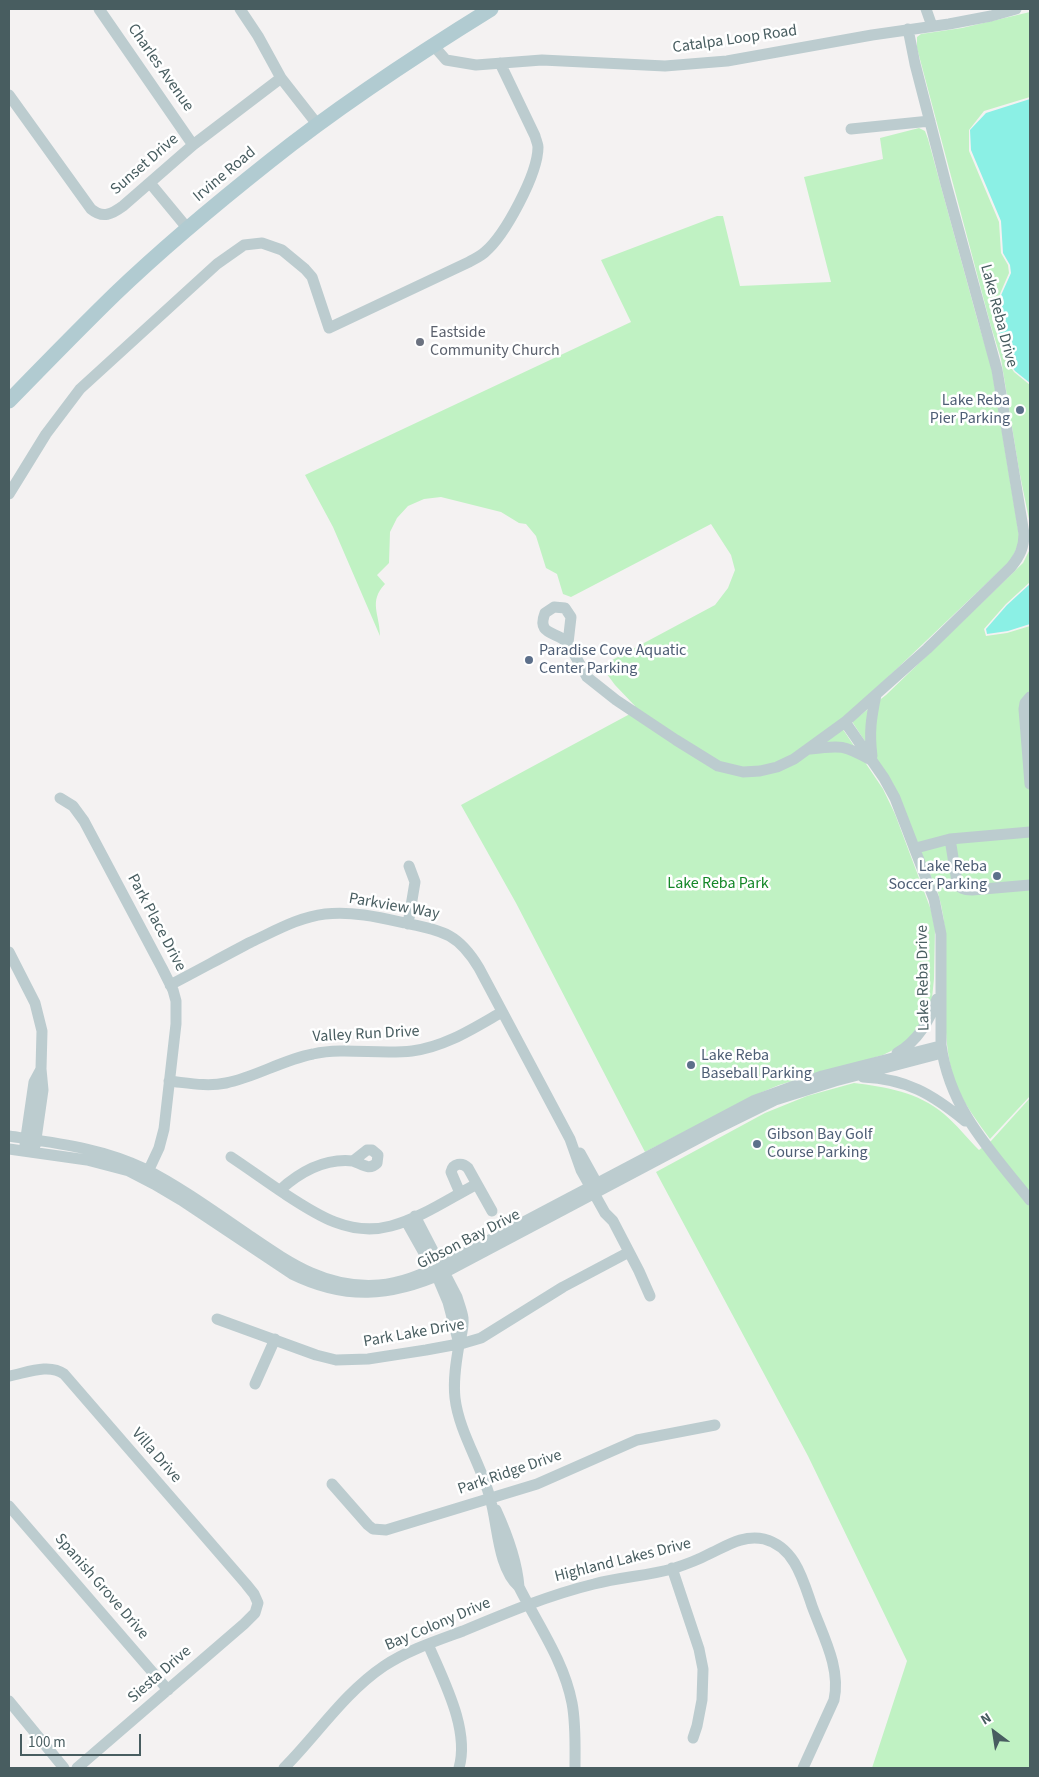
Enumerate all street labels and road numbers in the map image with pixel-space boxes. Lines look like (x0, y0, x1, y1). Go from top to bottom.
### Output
street label: Charles Avenue (123, 20, 197, 116)
street label: Catalpa Loop Road (672, 22, 798, 58)
street label: Sunset Drive (107, 130, 183, 200)
street label: Irvine Road (190, 143, 260, 207)
street label: Lake Reba Drive (975, 262, 1021, 370)
street label: Park Place Drive (122, 871, 190, 975)
street label: Parkview Way (347, 890, 441, 924)
street label: Lake Reba Drive (913, 925, 935, 1031)
street label: Valley Run Drive (312, 1023, 420, 1047)
street label: Gibson Bay Drive (414, 1206, 524, 1274)
street label: Park Lake Drive (362, 1316, 466, 1352)
street label: Villa Drive (127, 1425, 185, 1487)
street label: Park Ridge Drive (455, 1446, 565, 1500)
street label: Spanish Grove Drive (50, 1530, 152, 1644)
street label: Highland Lakes Drive (553, 1535, 693, 1587)
street label: Bay Colony Drive (382, 1594, 494, 1656)
street label: Siesta Drive (124, 1642, 196, 1708)

